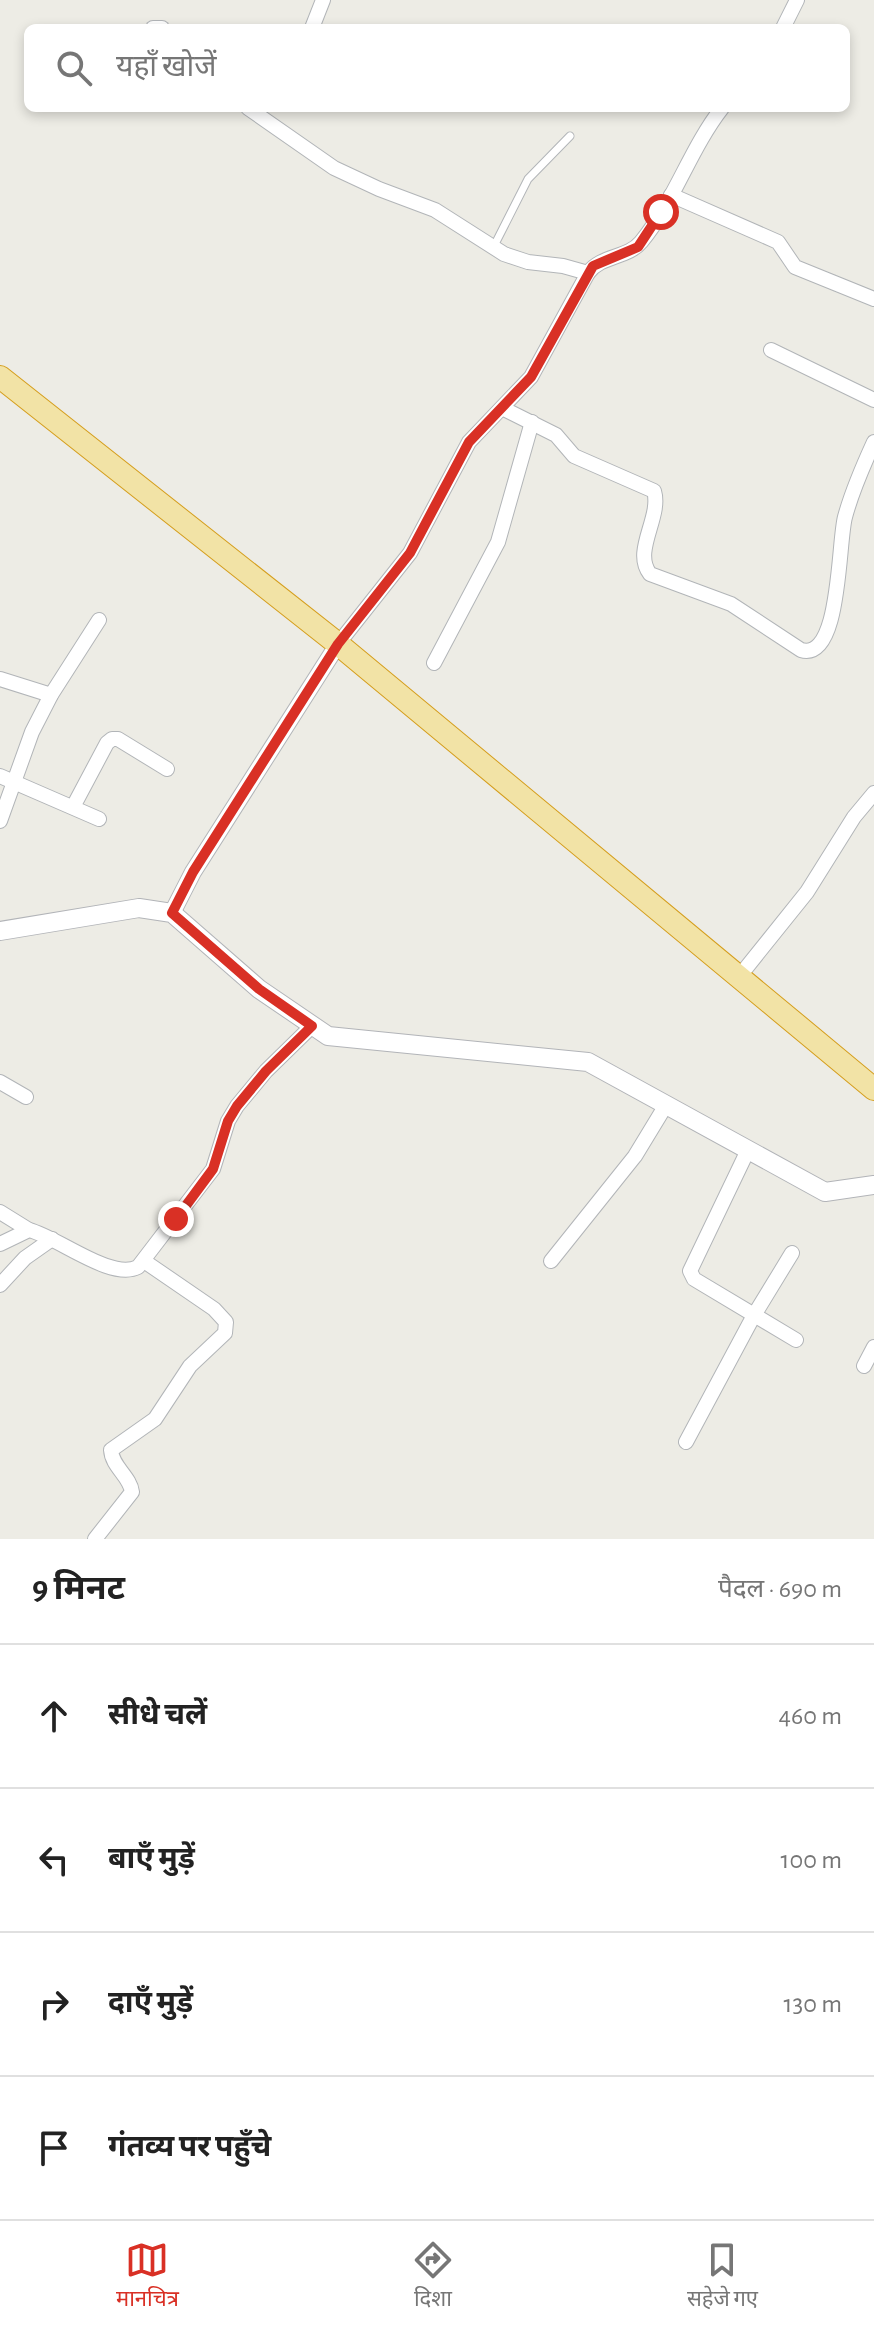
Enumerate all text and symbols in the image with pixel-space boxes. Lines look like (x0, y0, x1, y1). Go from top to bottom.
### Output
search box (24, 24, 850, 112)
icon: search (52, 46, 96, 90)
text: यहाँ खोजें (116, 52, 217, 82)
route start (643, 194, 679, 230)
route end (158, 1201, 194, 1237)
text: 9 मिनट (32, 1572, 125, 1606)
text: पैदल · 690 m (718, 1576, 842, 1602)
icon: ahead (32, 1694, 76, 1738)
text: सीधे चलें (108, 1700, 207, 1730)
text: 460 m (778, 1703, 842, 1729)
icon: left (32, 1838, 76, 1882)
text: बाएँ मुड़ें (108, 1844, 195, 1874)
text: 100 m (781, 1847, 842, 1873)
icon: right (32, 1982, 76, 2026)
text: दाएँ मुड़ें (108, 1988, 193, 2018)
text: 130 m (784, 1991, 842, 2017)
icon: arrive (32, 2126, 76, 2170)
text: गंतव्य पर पहुँचे (108, 2132, 271, 2162)
tab: मानचित्र (116, 2238, 179, 2315)
tab: दिशा (411, 2238, 455, 2315)
tab: सहेजे गए (687, 2238, 758, 2315)

